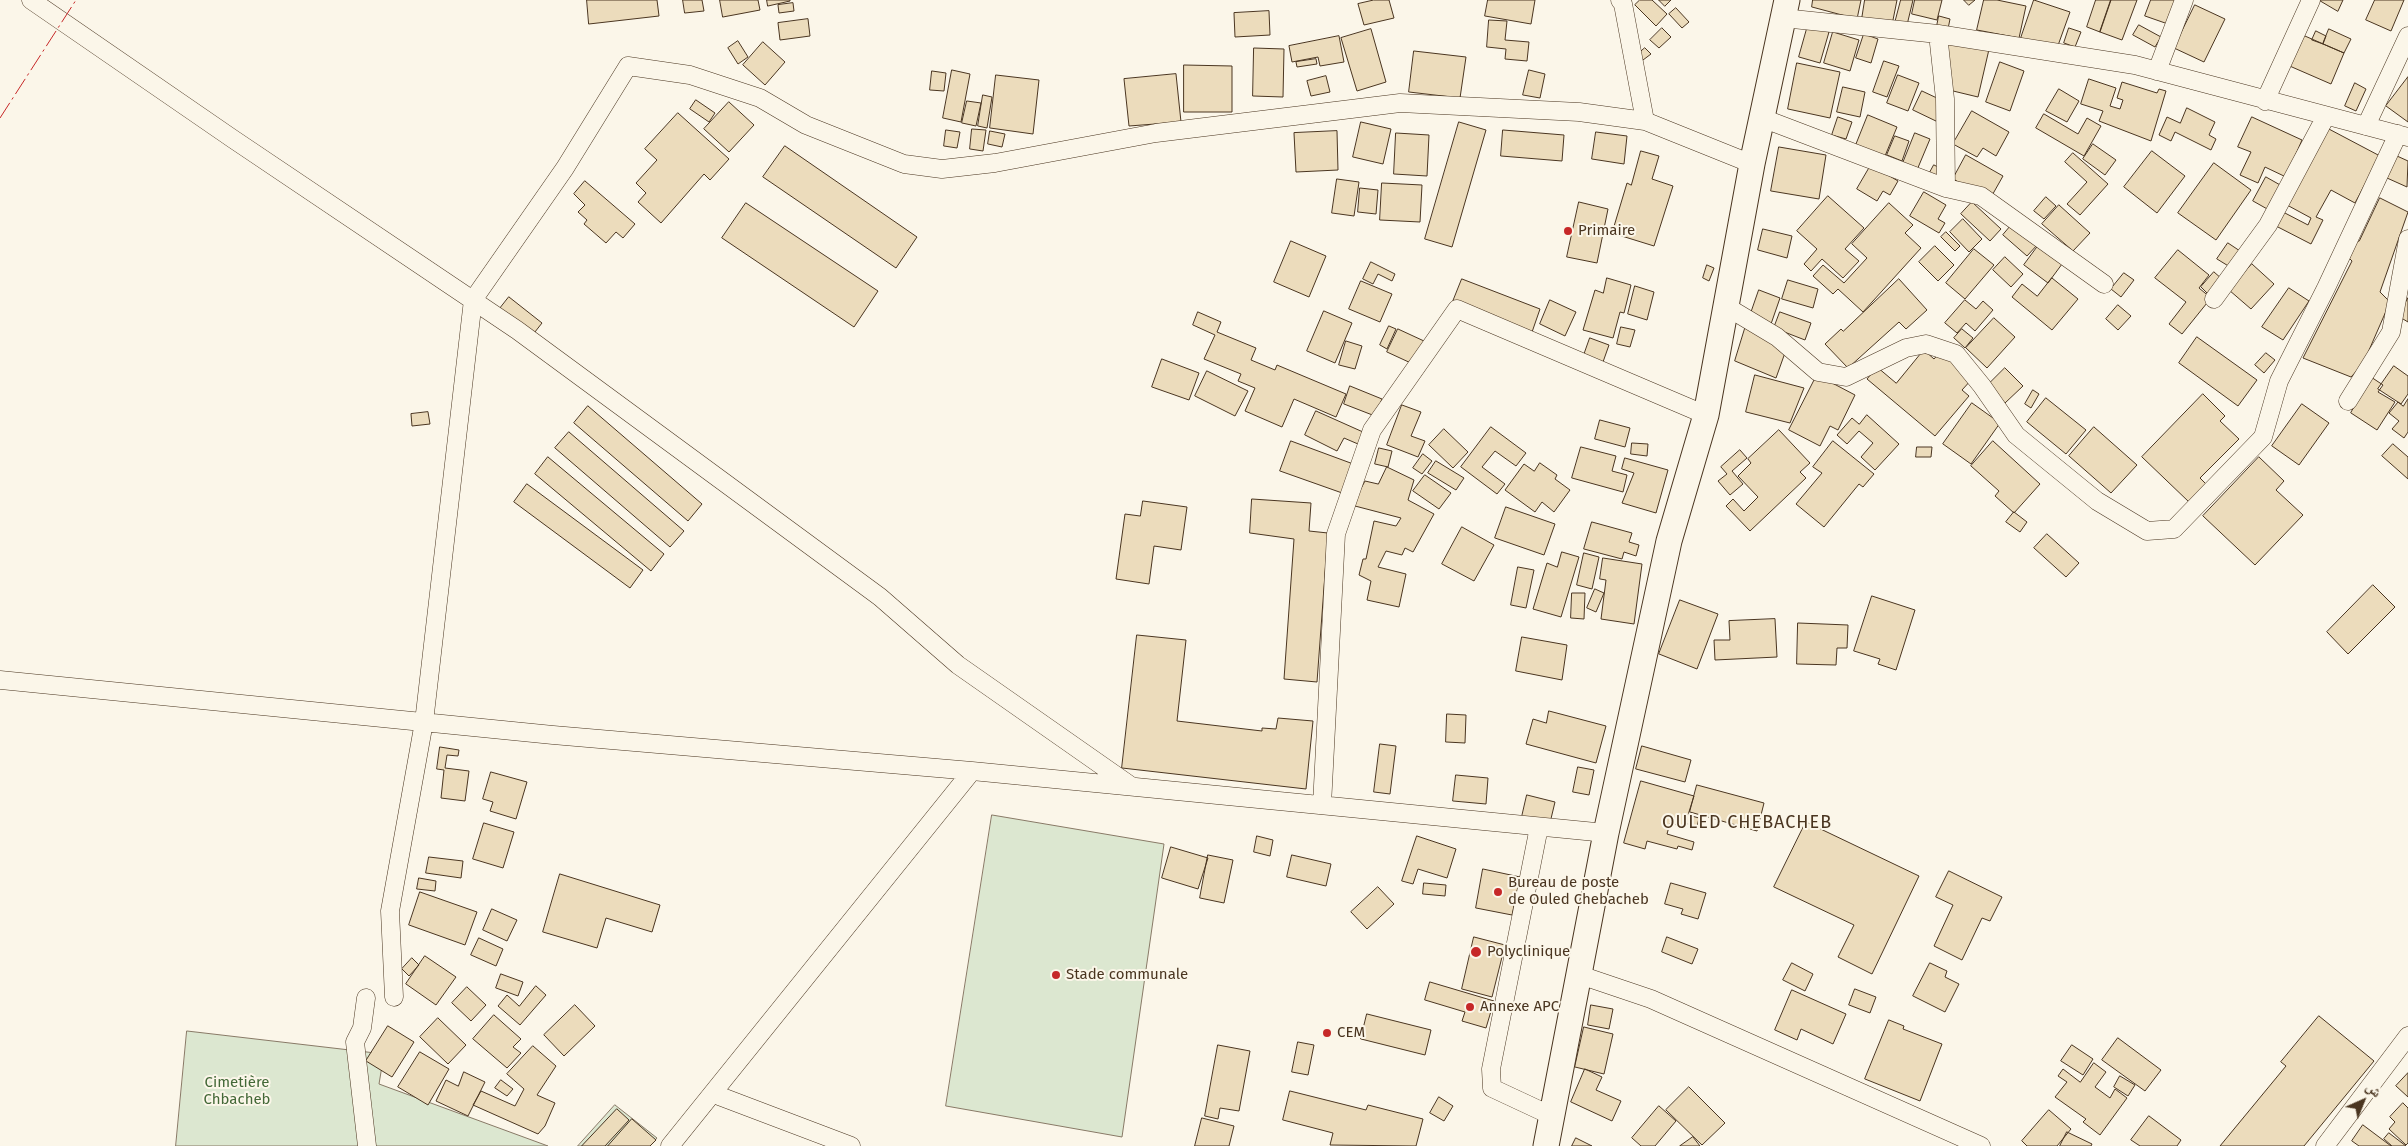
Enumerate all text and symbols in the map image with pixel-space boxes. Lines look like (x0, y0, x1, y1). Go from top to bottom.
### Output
place label: Primaire (1578, 222, 1635, 240)
marker: Primaire (1562, 225, 1574, 237)
district label: OULED CHEBACHEB (1660, 812, 1834, 834)
place label: Bureau de poste de Ouled Chebacheb (1508, 874, 1649, 909)
marker: Bureau de poste de Ouled Chebacheb (1492, 886, 1504, 898)
place label: Polyclinique (1487, 943, 1570, 961)
marker: Polyclinique (1469, 945, 1483, 959)
place label: Stade communale (1066, 966, 1188, 984)
marker: Stade communale (1050, 969, 1062, 981)
place label: Annexe APC (1480, 998, 1559, 1016)
marker: Annexe APC (1464, 1001, 1476, 1013)
place label: CEM (1337, 1024, 1365, 1042)
marker: CEM (1321, 1027, 1333, 1039)
park label: Cimetière Chbacheb (203, 1074, 271, 1109)
north arrow (2338, 1076, 2388, 1126)
text: ش (2363, 1079, 2385, 1101)

